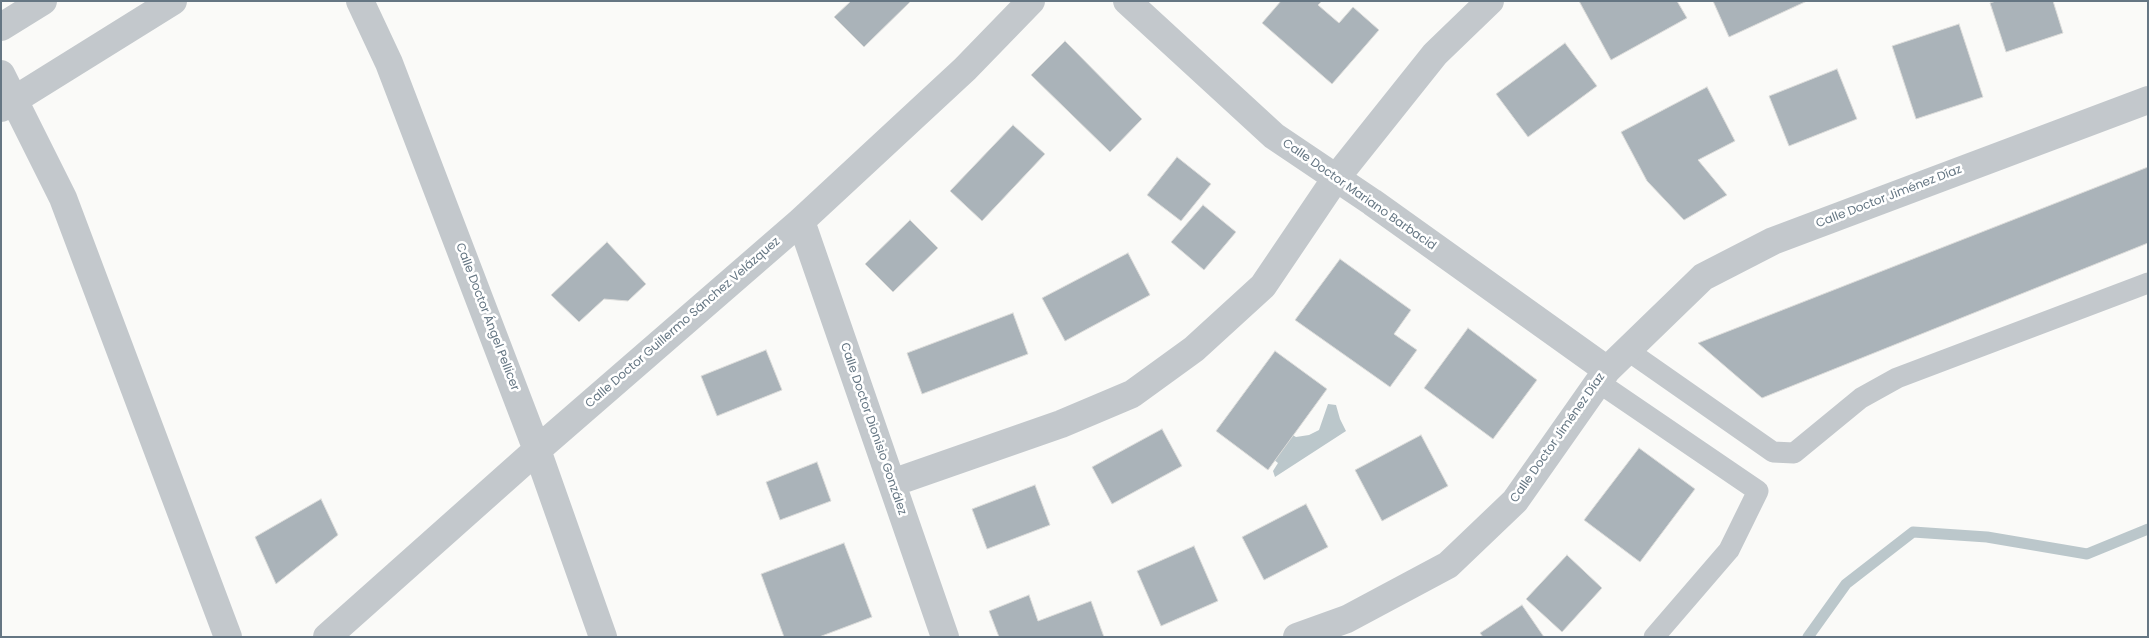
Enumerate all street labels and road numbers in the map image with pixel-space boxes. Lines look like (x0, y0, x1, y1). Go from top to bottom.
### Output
street label: Calle Doctor Mariano Barbacid (1279, 136, 1439, 254)
street label: Calle Doctor Jiménez Díaz (1814, 163, 1964, 231)
street label: Calle Doctor Guillermo Sánchez Velázquez (583, 235, 783, 411)
street label: Calle Doctor Ángel Pellicer (452, 241, 522, 393)
street label: Calle Doctor Dionisio González (837, 341, 909, 517)
street label: Calle Doctor Jiménez Díaz (1508, 370, 1608, 506)

